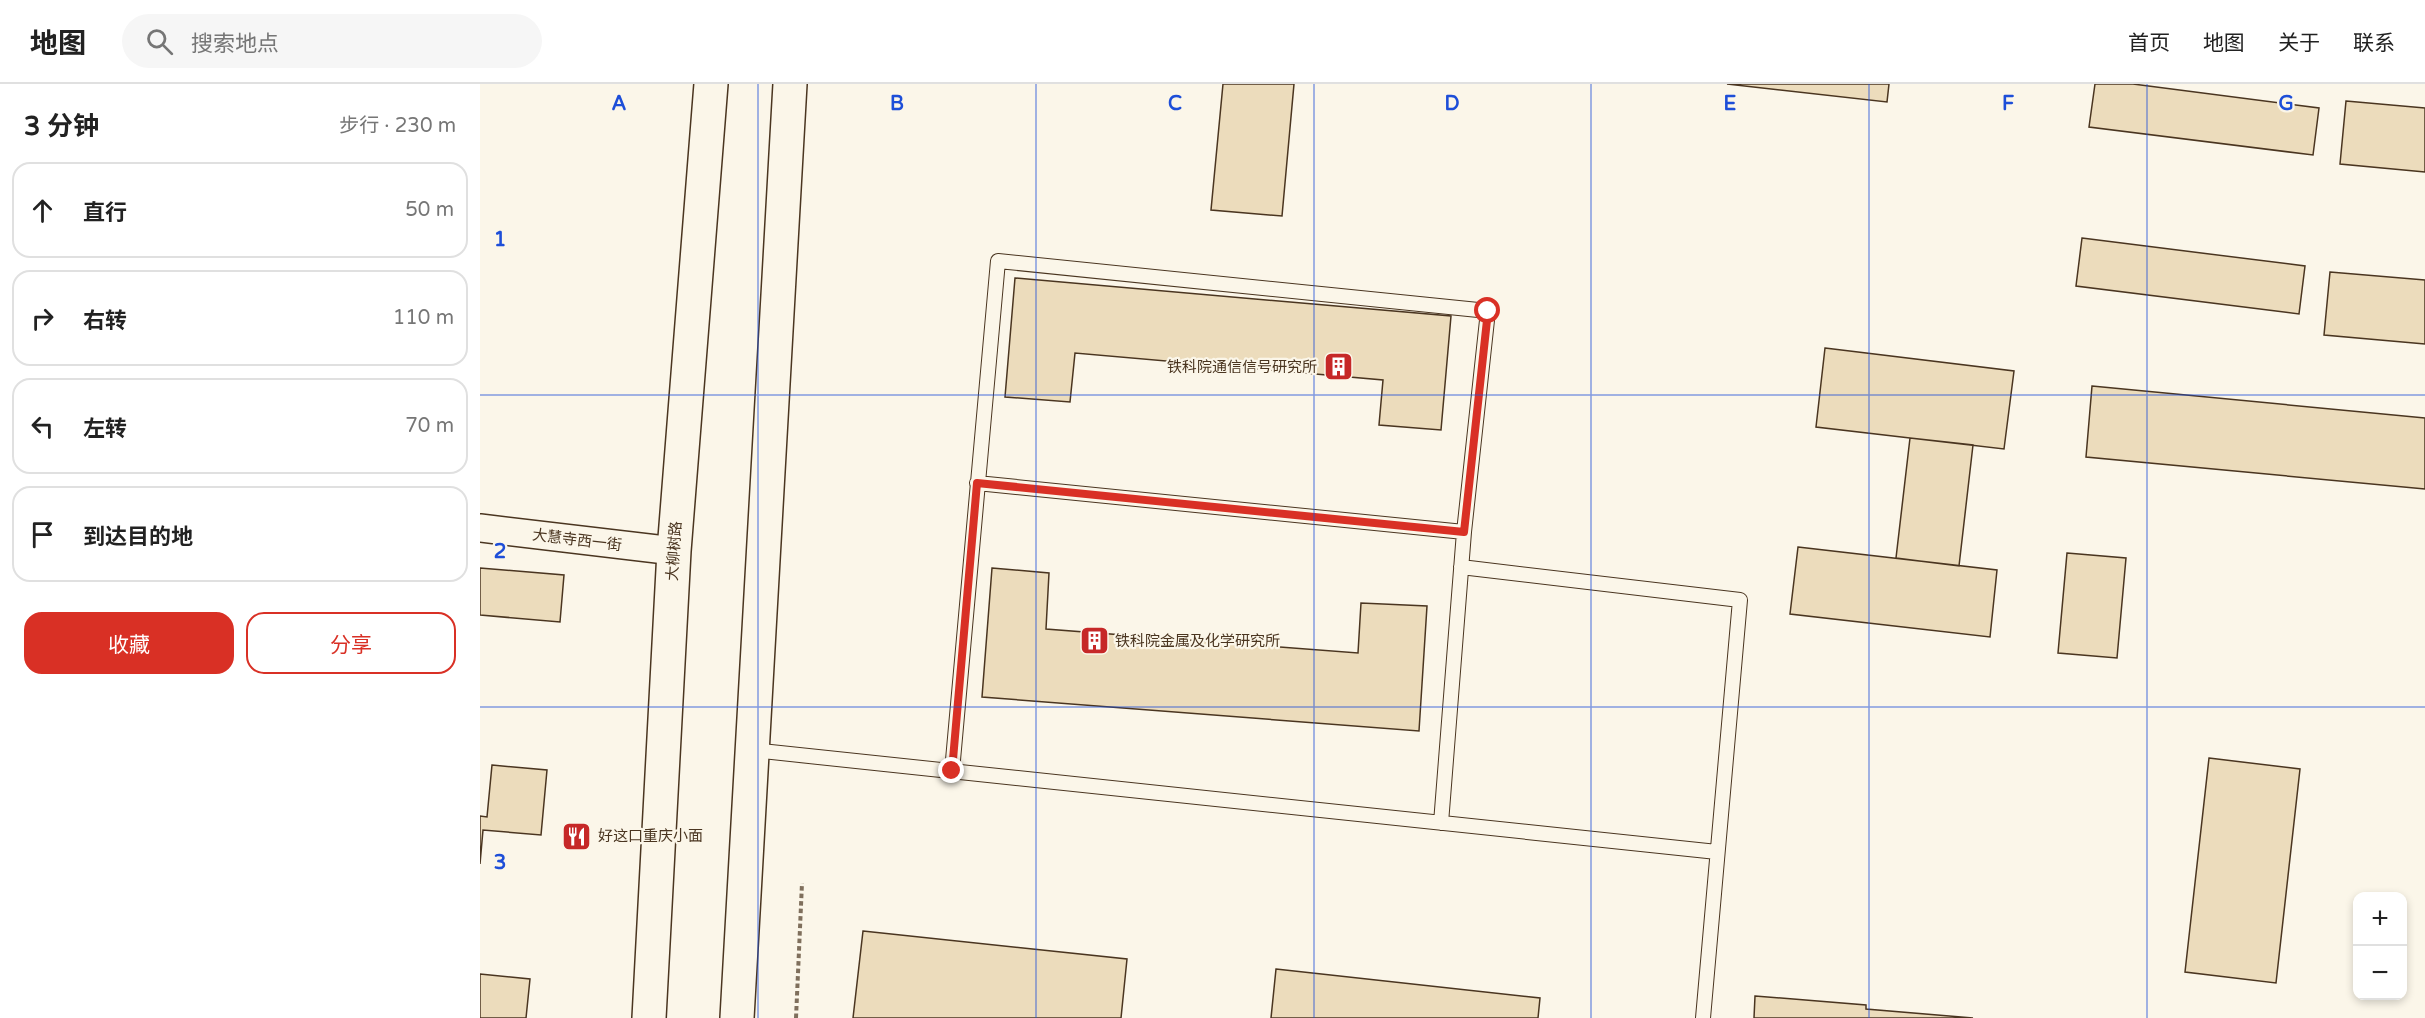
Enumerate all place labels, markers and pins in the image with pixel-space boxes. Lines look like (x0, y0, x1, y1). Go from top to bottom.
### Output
building icon: 铁科院通信信号研究所 (1322, 351, 1354, 383)
place label: 铁科院通信信号研究所 (1167, 358, 1317, 376)
building icon: 铁科院金属及化学研究所 (1078, 625, 1110, 657)
place label: 铁科院金属及化学研究所 (1115, 632, 1280, 650)
restaurant icon: 好这口重庆小面 (561, 820, 593, 852)
place label: 好这口重庆小面 (598, 827, 703, 845)

